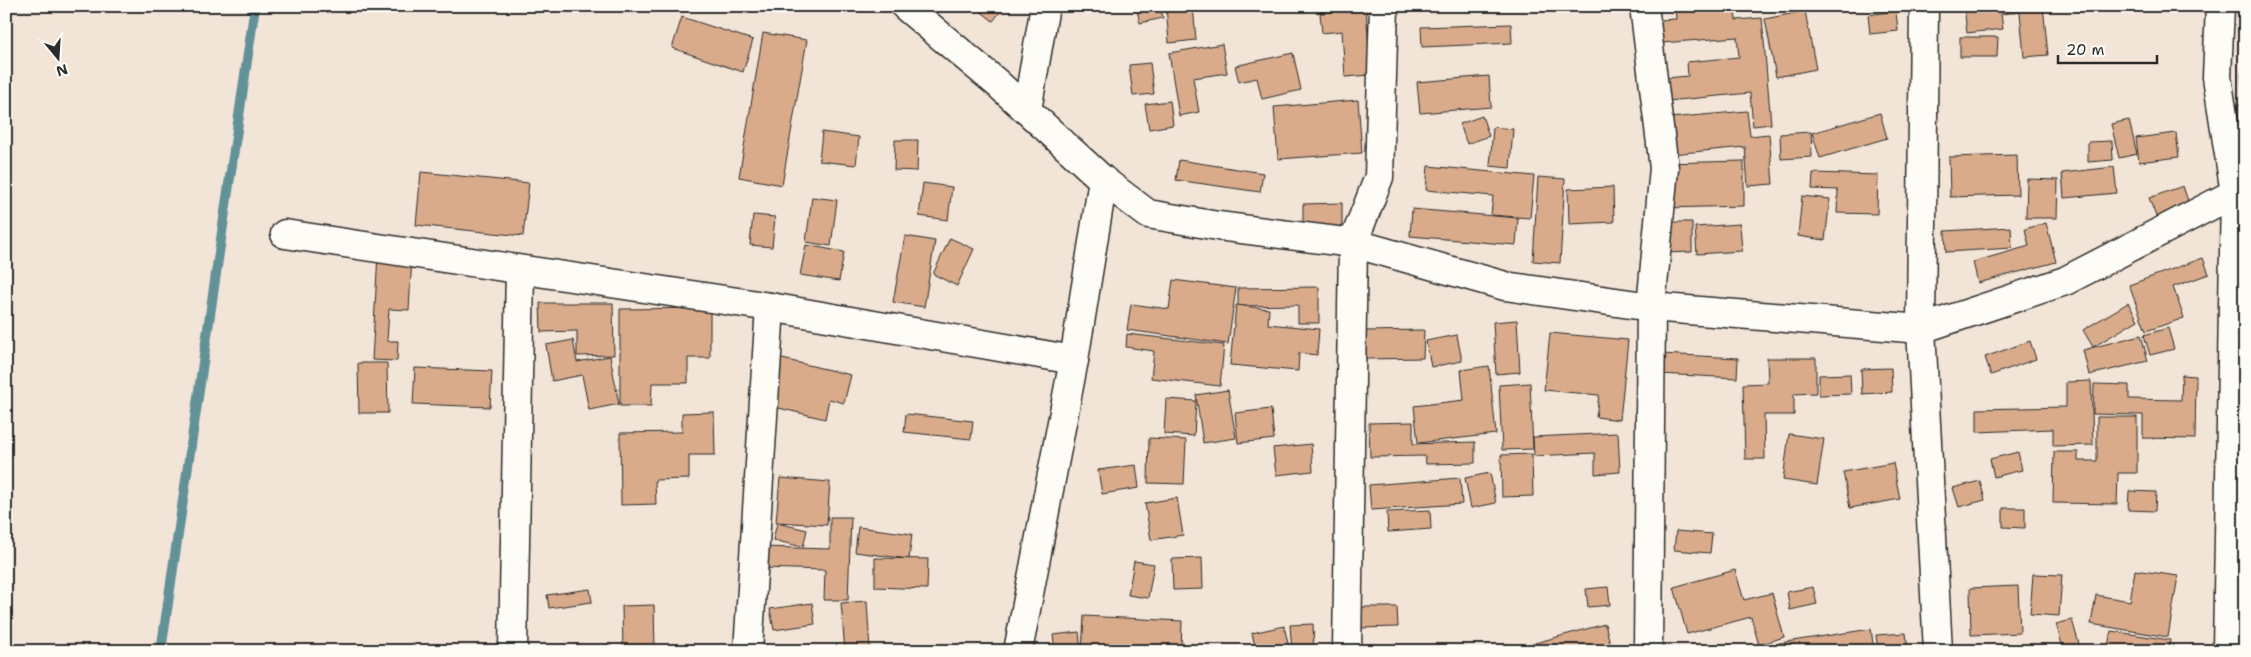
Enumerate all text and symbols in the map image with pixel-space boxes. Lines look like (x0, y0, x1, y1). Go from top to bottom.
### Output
north arrow (32, 32, 82, 82)
scale bar (2058, 32, 2157, 64)
text: 20 m (2066, 40, 2105, 60)
text: N (54, 60, 70, 81)

